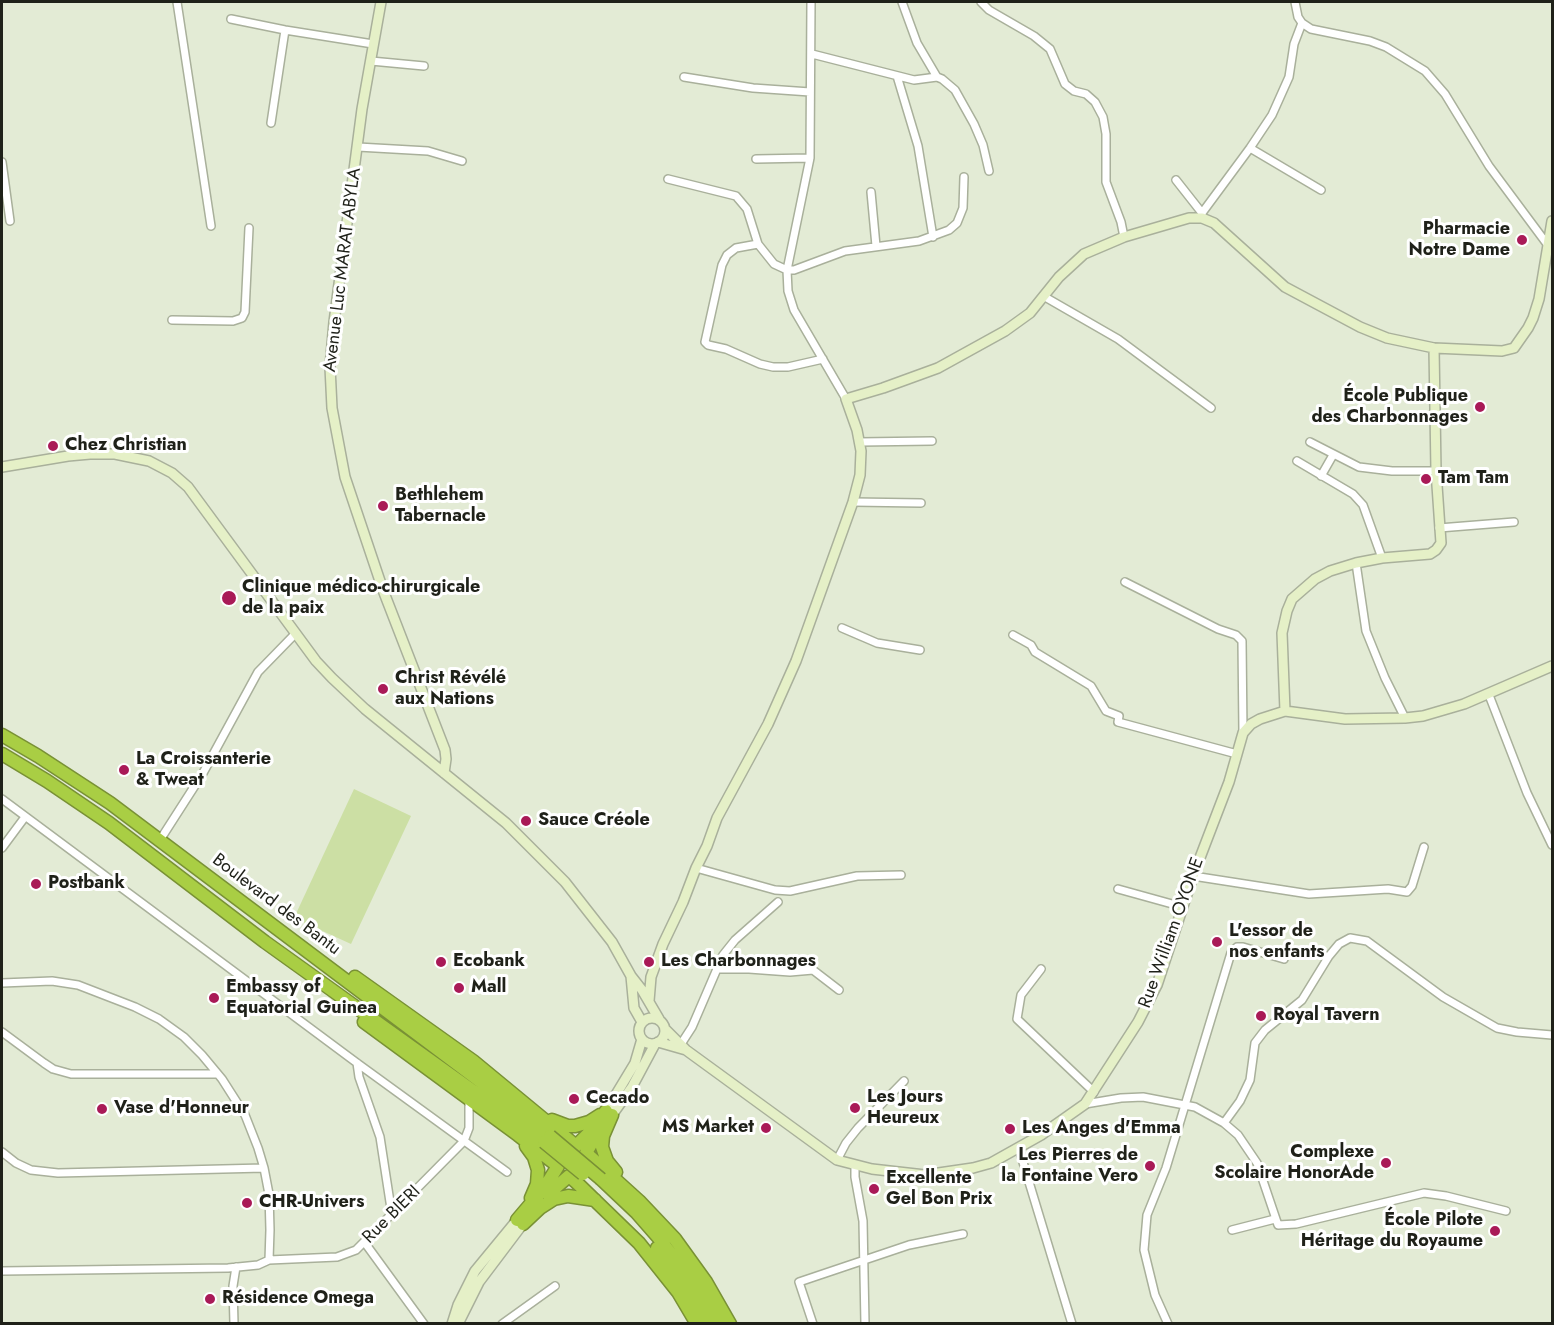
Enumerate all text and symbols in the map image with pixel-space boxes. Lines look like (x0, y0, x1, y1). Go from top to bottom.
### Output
street label: Avenue Luc MARAT ABYLA (320, 167, 366, 373)
place label: Pharmacie Notre Dame (1409, 219, 1510, 262)
marker: Pharmacie Notre Dame (1515, 233, 1529, 247)
place label: École Publique des Charbonnages (1311, 386, 1468, 428)
marker: École Publique des Charbonnages (1473, 400, 1487, 414)
place label: Chez Christian (65, 435, 187, 457)
marker: Chez Christian (46, 439, 60, 453)
place label: Tam Tam (1438, 468, 1509, 490)
marker: Tam Tam (1419, 472, 1433, 486)
place label: Bethlehem Tabernacle (395, 485, 486, 528)
marker: Bethlehem Tabernacle (376, 499, 390, 513)
place label: Clinique médico-chirurgicale de la paix (242, 577, 480, 620)
marker: Clinique médico-chirurgicale de la paix (220, 589, 238, 607)
place label: Christ Révélé aux Nations (395, 668, 506, 710)
marker: Christ Révélé aux Nations (376, 682, 390, 696)
place label: La Croissanterie & Tweat (136, 749, 271, 792)
marker: La Croissanterie & Tweat (117, 763, 131, 777)
place label: Sauce Créole (538, 810, 650, 832)
marker: Sauce Créole (519, 814, 533, 828)
street label: Boulevard des Bantu (208, 850, 344, 960)
street label: Rue William OYONE (1135, 855, 1209, 1011)
place label: Postbank (48, 873, 125, 895)
marker: Postbank (29, 877, 43, 891)
place label: L'essor de nos enfants (1229, 921, 1324, 964)
marker: L'essor de nos enfants (1210, 935, 1224, 949)
place label: Ecobank (453, 951, 525, 973)
place label: Les Charbonnages (661, 951, 816, 973)
marker: Ecobank (434, 955, 448, 969)
marker: Les Charbonnages (642, 955, 656, 969)
place label: Embassy of Equatorial Guinea (226, 977, 377, 1020)
place label: Mall (471, 977, 506, 999)
marker: Mall (452, 981, 466, 995)
marker: Embassy of Equatorial Guinea (207, 991, 221, 1005)
place label: Royal Tavern (1273, 1005, 1380, 1027)
marker: Royal Tavern (1254, 1009, 1268, 1023)
place label: Les Jours Heureux (867, 1087, 943, 1130)
place label: Cecado (586, 1088, 649, 1110)
marker: Cecado (567, 1092, 581, 1106)
place label: Vase d'Honneur (114, 1098, 249, 1120)
marker: Les Jours Heureux (848, 1101, 862, 1115)
marker: Vase d'Honneur (95, 1102, 109, 1116)
place label: MS Market (662, 1117, 754, 1139)
place label: Les Anges d'Emma (1022, 1118, 1181, 1140)
marker: MS Market (759, 1121, 773, 1135)
marker: Les Anges d'Emma (1003, 1122, 1017, 1136)
place label: Complexe Scolaire HonorAde (1214, 1142, 1374, 1184)
place label: Les Pierres de la Fontaine Vero (1001, 1145, 1138, 1188)
marker: Complexe Scolaire HonorAde (1379, 1156, 1393, 1170)
marker: Les Pierres de la Fontaine Vero (1143, 1159, 1157, 1173)
place label: Excellente Gel Bon Prix (886, 1168, 992, 1210)
street label: Rue BIERI (359, 1182, 425, 1248)
marker: Excellente Gel Bon Prix (867, 1182, 881, 1196)
place label: CHR-Univers (259, 1192, 364, 1214)
marker: CHR-Univers (240, 1196, 254, 1210)
place label: École Pilote Héritage du Royaume (1301, 1210, 1483, 1252)
marker: École Pilote Héritage du Royaume (1488, 1224, 1502, 1238)
place label: Résidence Omega (222, 1288, 374, 1310)
marker: Résidence Omega (203, 1292, 217, 1306)

